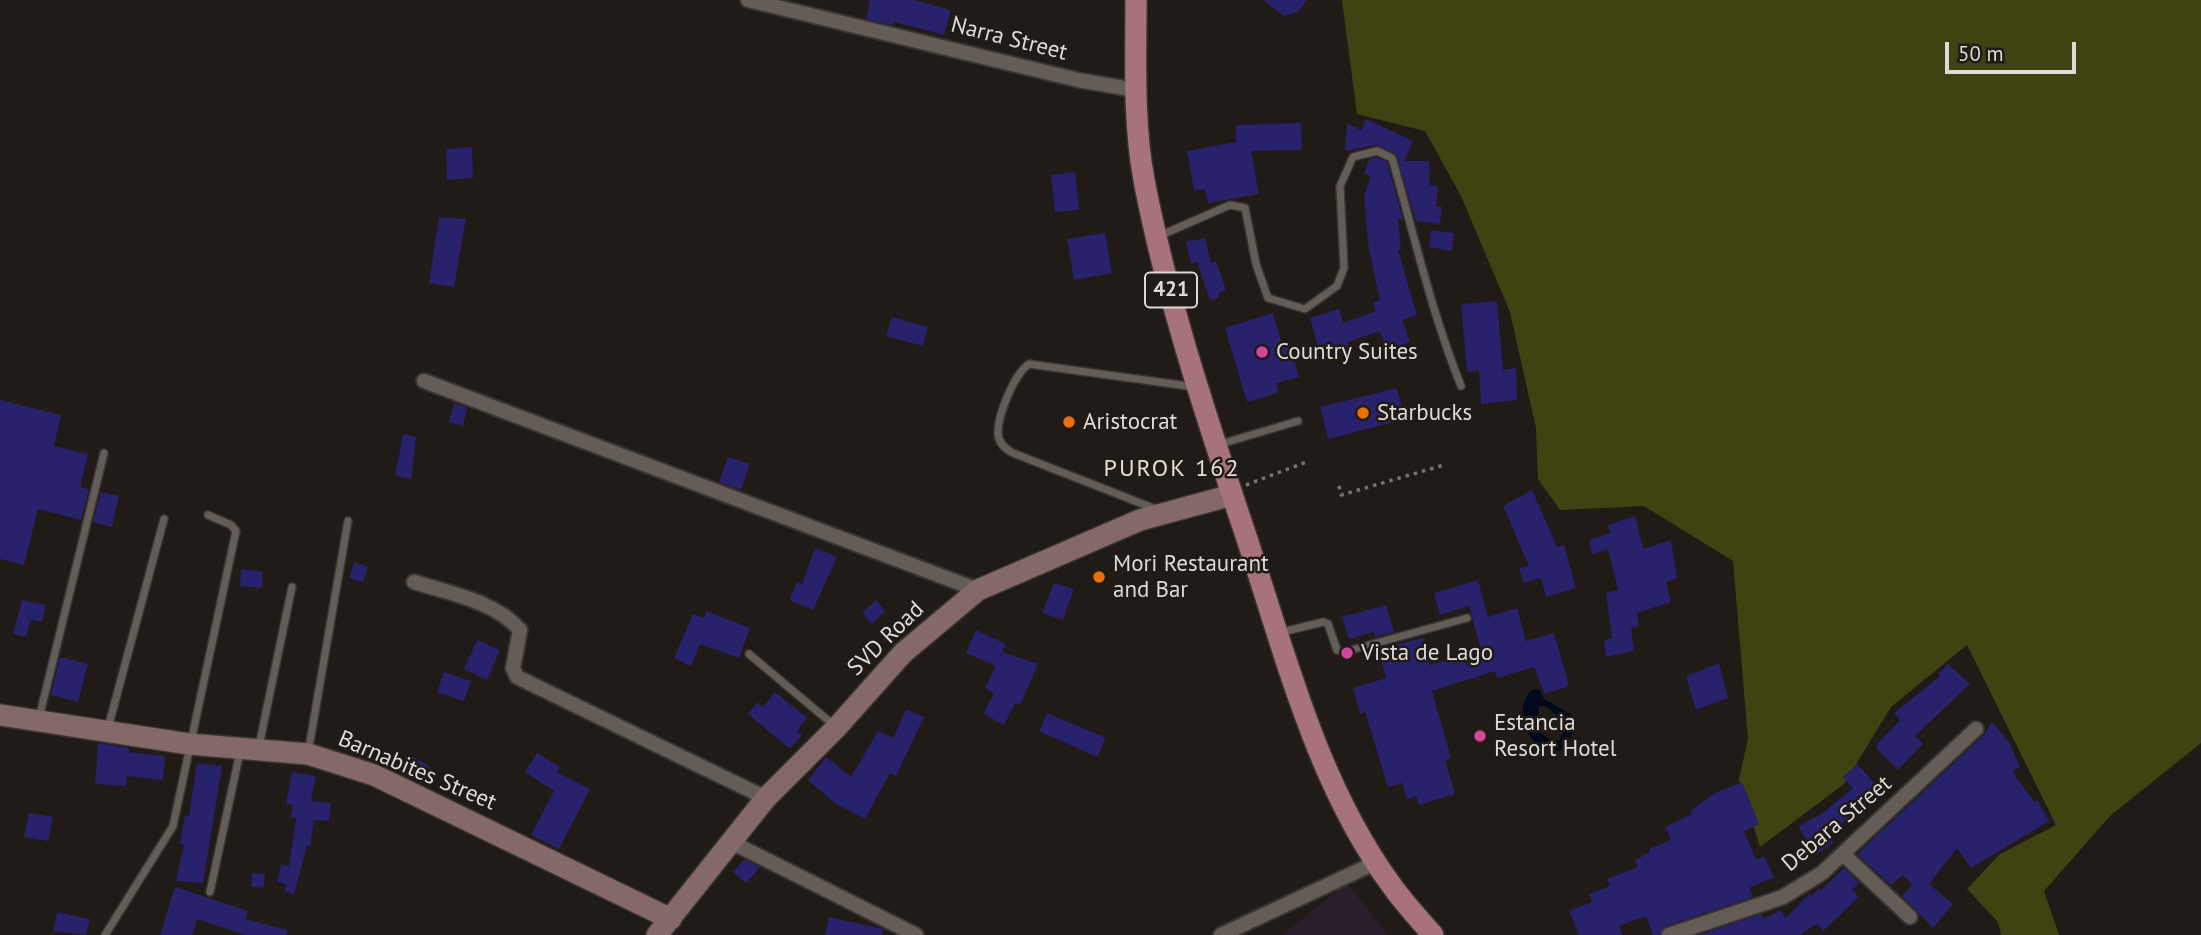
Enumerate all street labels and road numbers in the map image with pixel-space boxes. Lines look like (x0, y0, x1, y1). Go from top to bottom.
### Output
street label: Narra Street (948, 11, 1070, 67)
road number: 421 (1145, 272, 1197, 308)
street label: SVD Road (842, 596, 930, 682)
street label: Barnabites Street (334, 725, 500, 817)
street label: Debara Street (1777, 770, 1897, 878)

